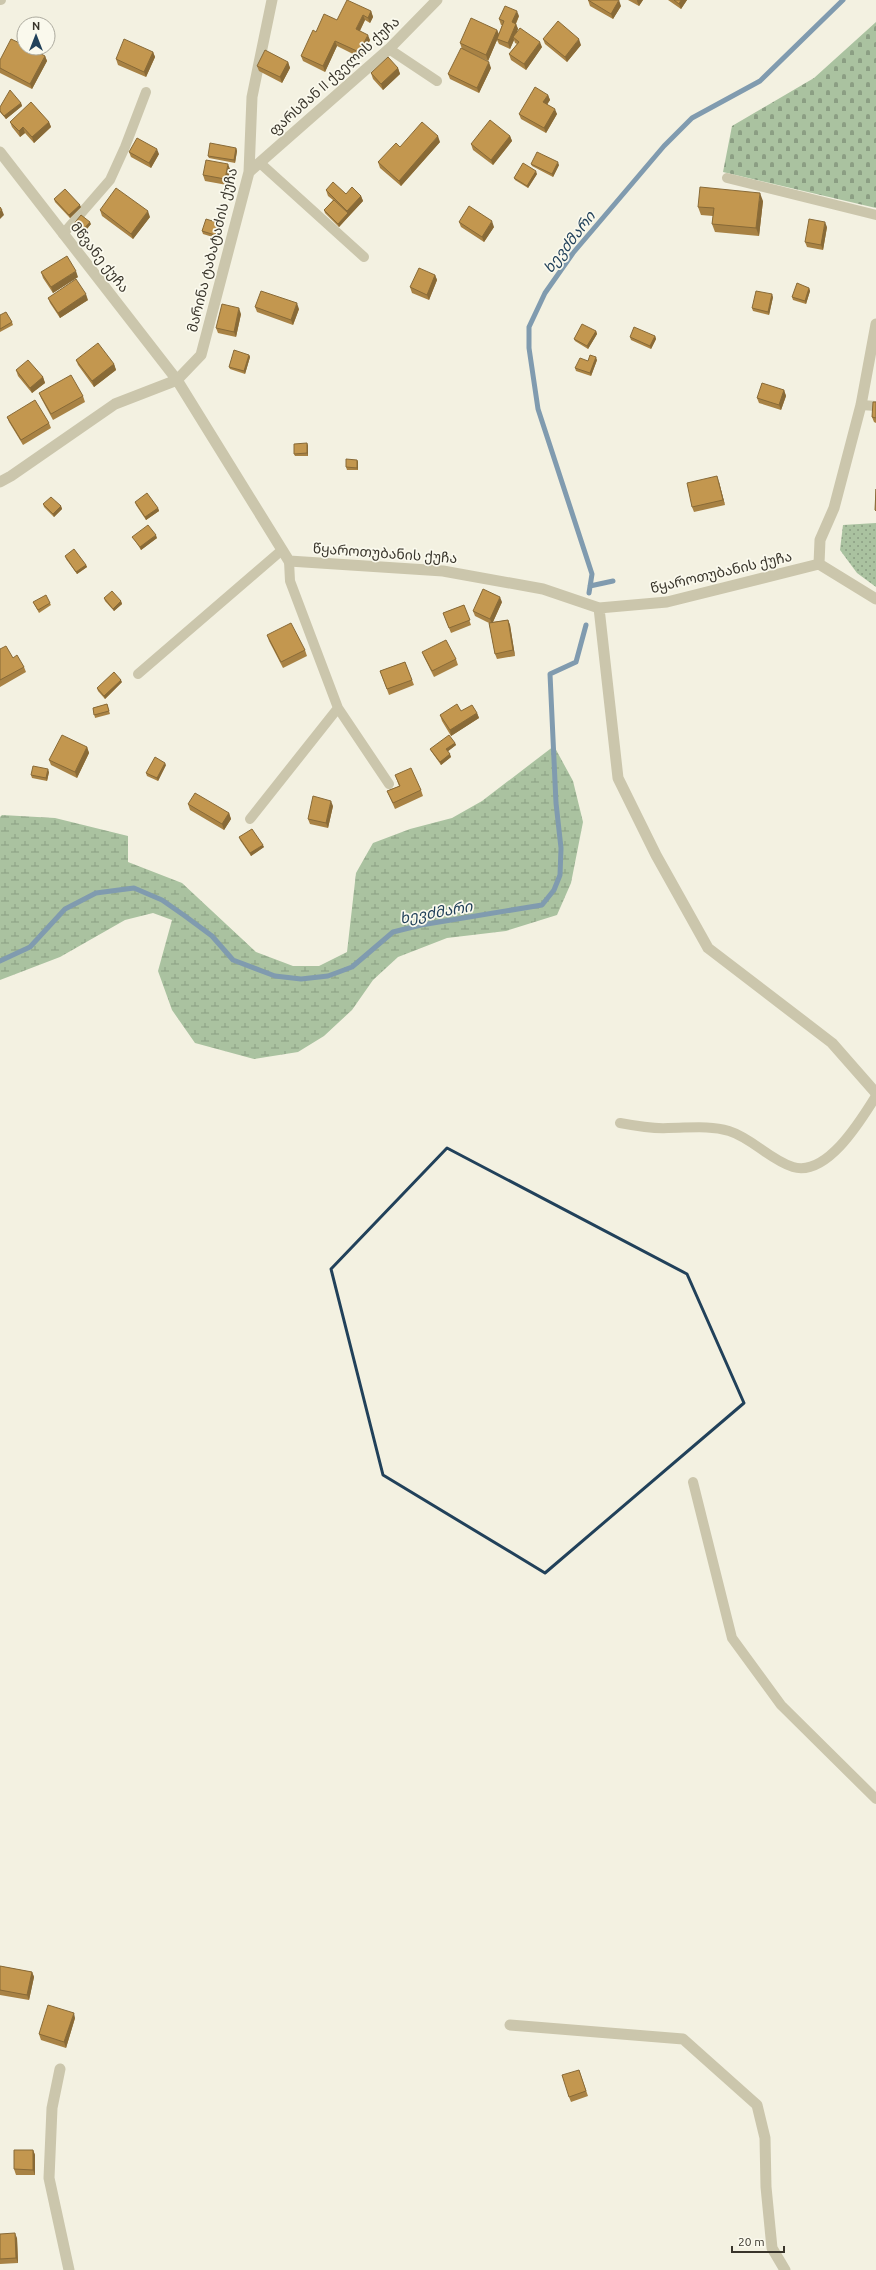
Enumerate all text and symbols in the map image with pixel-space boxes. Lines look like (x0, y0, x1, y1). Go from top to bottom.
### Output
street label: ფარსმან II ქველის ქუჩა (266, 13, 403, 139)
north arrow (16, 16, 56, 56)
text: N (32, 20, 40, 32)
street label: მარინა ტაბატაძის ქუჩა (184, 166, 241, 334)
water label: ხევძმარი (540, 207, 600, 277)
street label: მწვანე ქუჩა (67, 219, 132, 296)
street label: წყაროთუბანის ქუჩა (312, 540, 458, 567)
street label: წყაროთუბანის ქუჩა (649, 548, 794, 597)
water label: ხევძმარი (398, 897, 475, 928)
scale bar (732, 2228, 784, 2254)
text: 20 m (738, 2235, 765, 2248)

